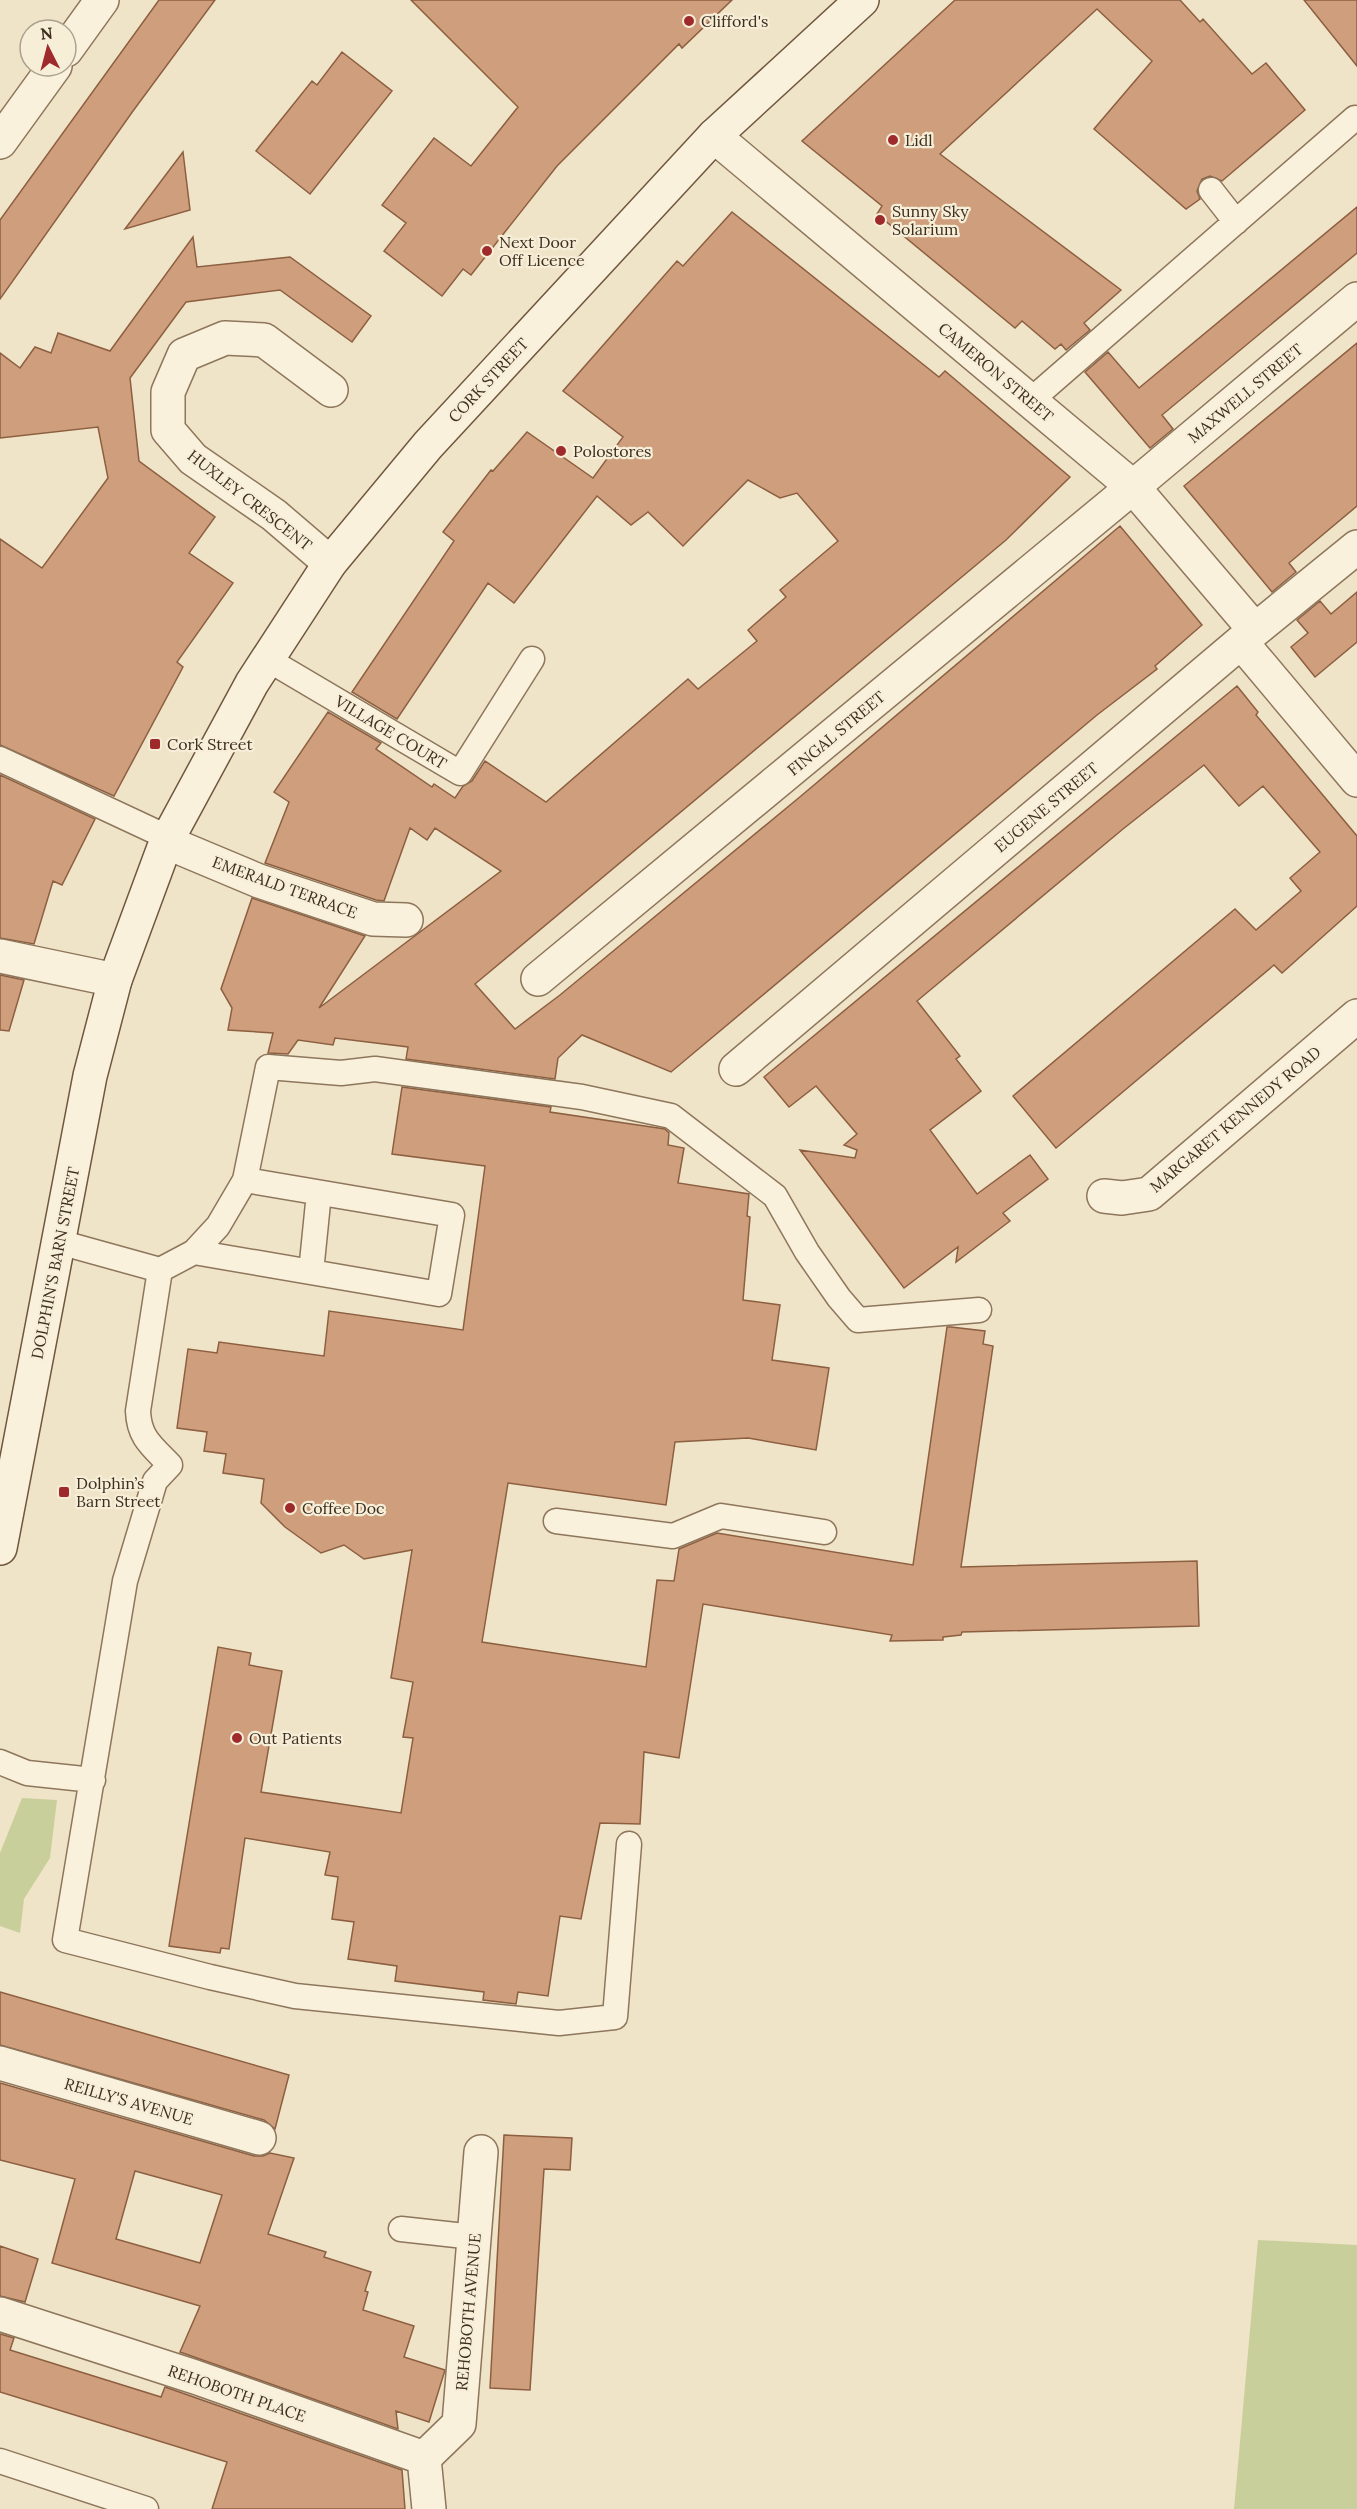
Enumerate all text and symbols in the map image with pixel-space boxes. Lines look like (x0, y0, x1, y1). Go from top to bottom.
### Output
place label: Clifford's (701, 11, 768, 31)
marker: Clifford's (682, 14, 696, 28)
north arrow (18, 18, 78, 78)
text: N (39, 22, 54, 44)
place label: Lidl (905, 130, 933, 150)
marker: Lidl (886, 133, 900, 147)
place label: Sunny Sky Solarium (892, 201, 969, 239)
marker: Sunny Sky Solarium (873, 213, 887, 227)
place label: Next Door Off Licence (499, 232, 585, 270)
marker: Next Door Off Licence (480, 244, 494, 258)
street label: CAMERON STREET (934, 318, 1058, 426)
street label: CORK STREET (444, 334, 532, 426)
street label: MAXWELL STREET (1183, 339, 1307, 447)
place label: Polostores (573, 441, 651, 461)
marker: Polostores (554, 444, 568, 458)
street label: HUXLEY CRESCENT (184, 445, 316, 555)
street label: FINGAL STREET (783, 686, 889, 780)
street label: VILLAGE COURT (331, 690, 451, 773)
place label: Cork Street (167, 734, 253, 754)
marker: Cork Street (148, 737, 162, 751)
street label: EUGENE STREET (990, 758, 1102, 856)
street label: EMERALD TERRACE (210, 851, 360, 923)
street label: MARGARET KENNEDY ROAD (1145, 1042, 1325, 1196)
street label: DOLPHIN'S BARN STREET (27, 1165, 83, 1361)
place label: Dolphin’s Barn Street (76, 1473, 161, 1511)
marker: Dolphin’s Barn Street (57, 1485, 71, 1499)
place label: Coffee Doc (302, 1498, 385, 1518)
marker: Coffee Doc (283, 1501, 297, 1515)
place label: Out Patients (249, 1728, 342, 1748)
marker: Out Patients (230, 1731, 244, 1745)
street label: REILLY'S AVENUE (62, 2073, 196, 2129)
street label: REHOBOTH AVENUE (451, 2232, 485, 2392)
street label: REHOBOTH PLACE (165, 2360, 309, 2426)

